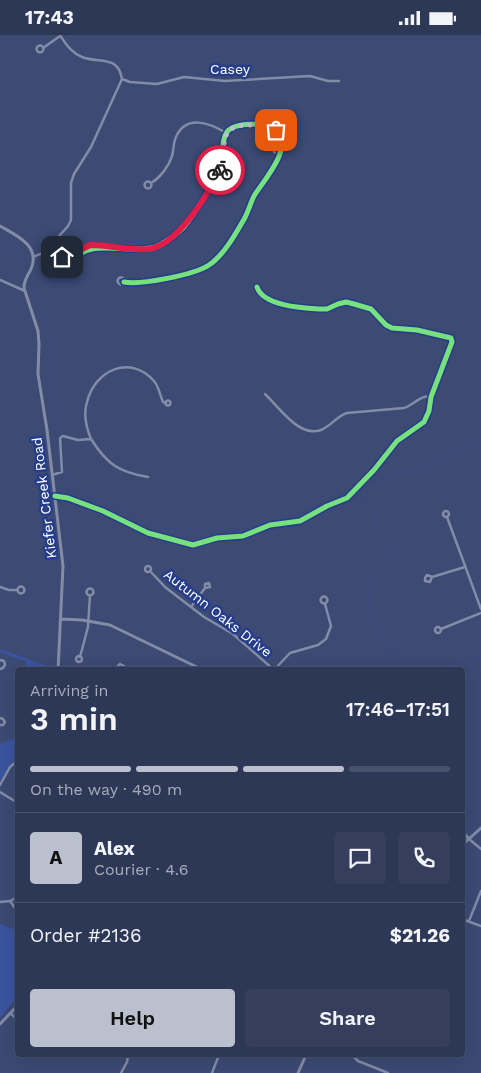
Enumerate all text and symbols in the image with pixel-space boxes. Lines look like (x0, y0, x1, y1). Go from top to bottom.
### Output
text: 17:43 (25, 6, 74, 29)
street label: Casey (210, 61, 251, 77)
pin (255, 109, 297, 151)
icon: bag (262, 116, 290, 144)
courier (195, 145, 245, 195)
icon: bike (206, 156, 234, 184)
pin (41, 236, 83, 278)
icon: home (48, 243, 76, 271)
street label: Kiefer Creek Road (29, 436, 59, 560)
street label: Autumn Oaks Drive (161, 566, 275, 660)
text: Arriving in (30, 681, 108, 700)
text: 17:46–17:51 (346, 698, 450, 721)
text: 3 min (30, 700, 118, 738)
text: On the way · 490 m (30, 780, 182, 799)
button: chat (334, 832, 386, 884)
button: phone (398, 832, 450, 884)
text: Alex (94, 837, 135, 860)
text: A (50, 846, 62, 869)
text: Courier · 4.6 (94, 860, 189, 879)
text: Order #2136 (30, 924, 142, 947)
text: $21.26 (390, 924, 450, 947)
button: Help (30, 989, 235, 1047)
button: Share (245, 989, 450, 1047)

